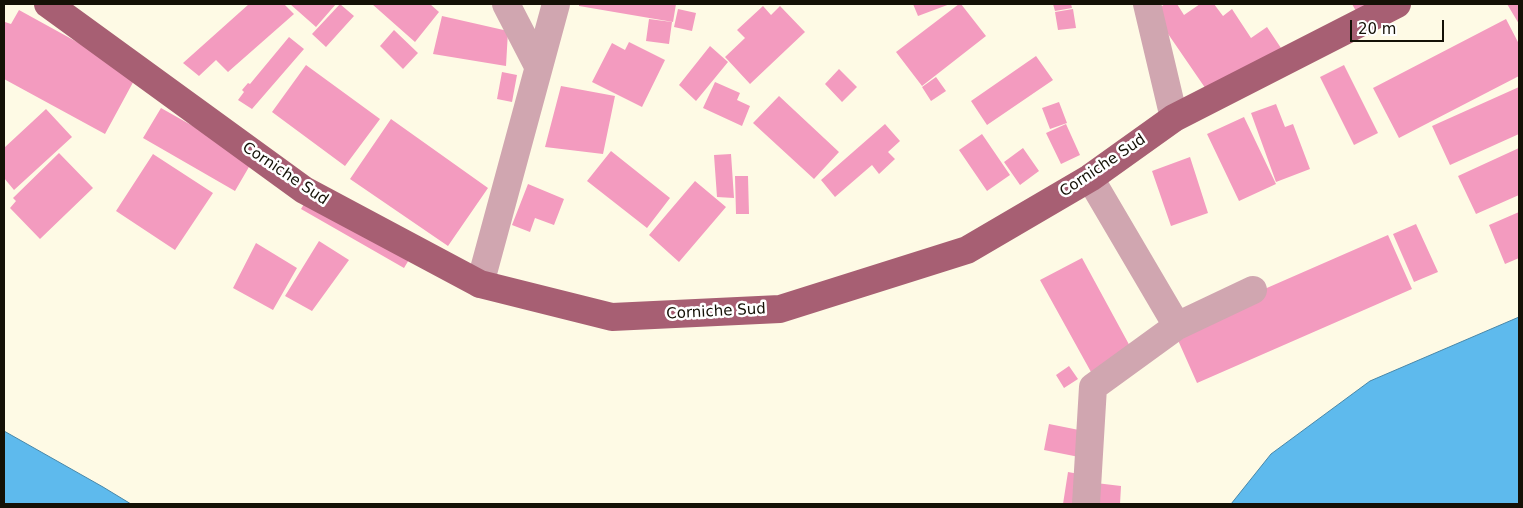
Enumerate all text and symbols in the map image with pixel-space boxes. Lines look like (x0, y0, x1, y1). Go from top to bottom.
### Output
scale bar (1353, 10, 1447, 42)
text: 20 m (1358, 20, 1396, 38)
street label: Corniche Sud (1057, 131, 1149, 201)
street label: Corniche Sud (239, 139, 331, 209)
street label: Corniche Sud (666, 300, 766, 324)

